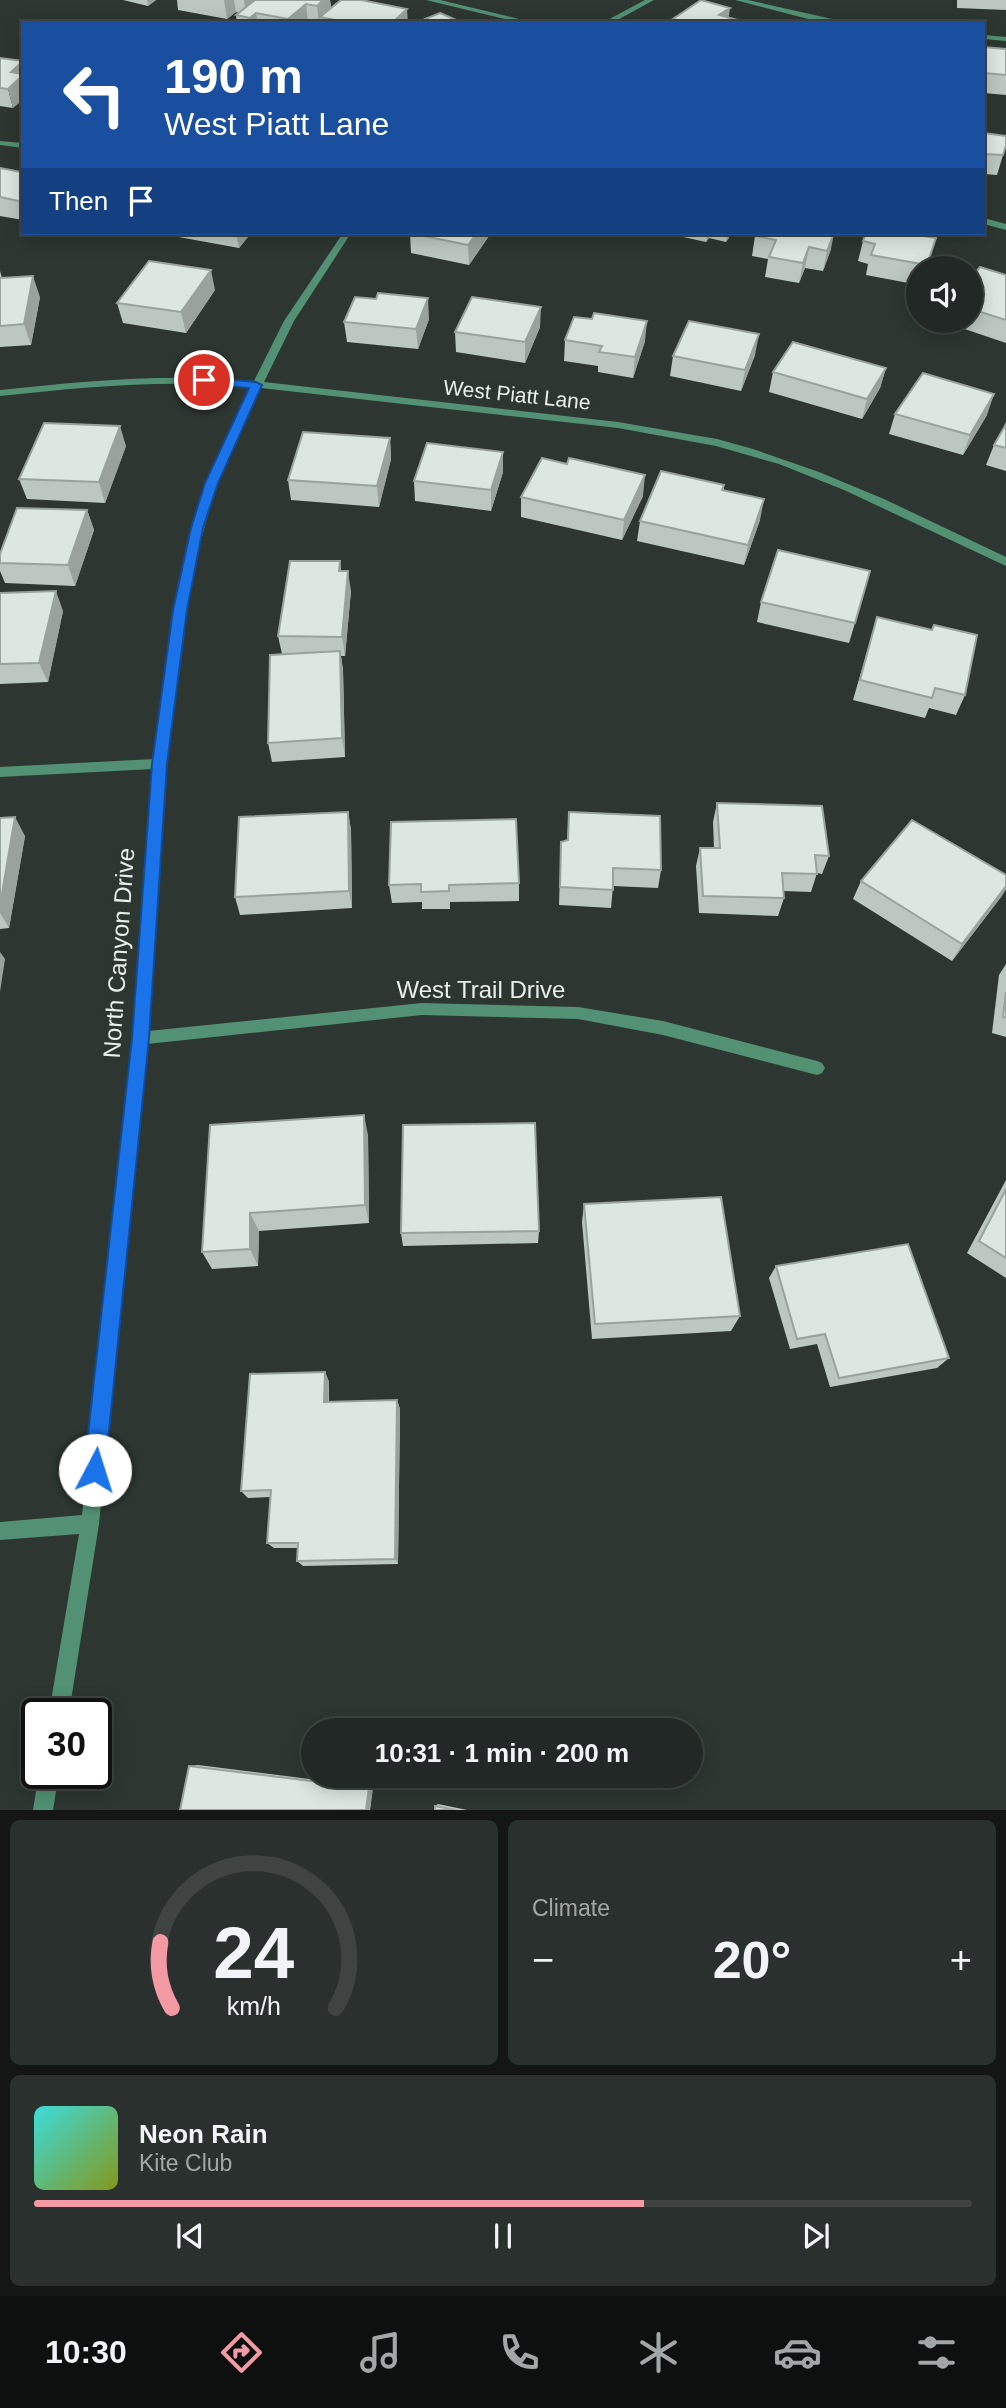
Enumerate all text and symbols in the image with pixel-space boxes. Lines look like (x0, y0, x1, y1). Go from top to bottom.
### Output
icon: left (49, 49, 140, 140)
text: 190 m (164, 49, 303, 103)
text: West Piatt Lane (164, 106, 389, 142)
icon: arrive (122, 182, 160, 220)
text: Then (49, 186, 108, 216)
map controls (906, 256, 983, 333)
button: sound (906, 256, 983, 333)
pin (174, 350, 234, 410)
icon: arrive (185, 361, 223, 399)
street label: West Piatt Lane (442, 375, 592, 414)
street label: North Canyon Drive (98, 847, 139, 1059)
street label: West Trail Drive (397, 976, 565, 1003)
position arrow (58, 1433, 132, 1507)
speed limit sign: 30 (21, 1698, 112, 1789)
text: 10:31 · 1 min · 200 m (375, 1738, 629, 1768)
text: Climate (532, 1895, 610, 1921)
text: 24 (214, 1913, 295, 1994)
text: 20° (713, 1931, 791, 1989)
text: − (532, 1939, 554, 1981)
text: + (950, 1939, 972, 1981)
text: km/h (227, 1992, 281, 2020)
text: Neon Rain (139, 2119, 268, 2149)
text: Kite Club (139, 2150, 232, 2176)
icon: previous (171, 2217, 209, 2255)
icon: pause (484, 2217, 522, 2255)
icon: next (797, 2217, 835, 2255)
icon: directions (217, 2328, 266, 2377)
icon: music (356, 2328, 405, 2377)
icon: phone (495, 2328, 544, 2377)
icon: climate (634, 2328, 683, 2377)
icon: car (773, 2328, 822, 2377)
icon: filters (912, 2328, 961, 2377)
text: 10:30 (45, 2334, 127, 2370)

